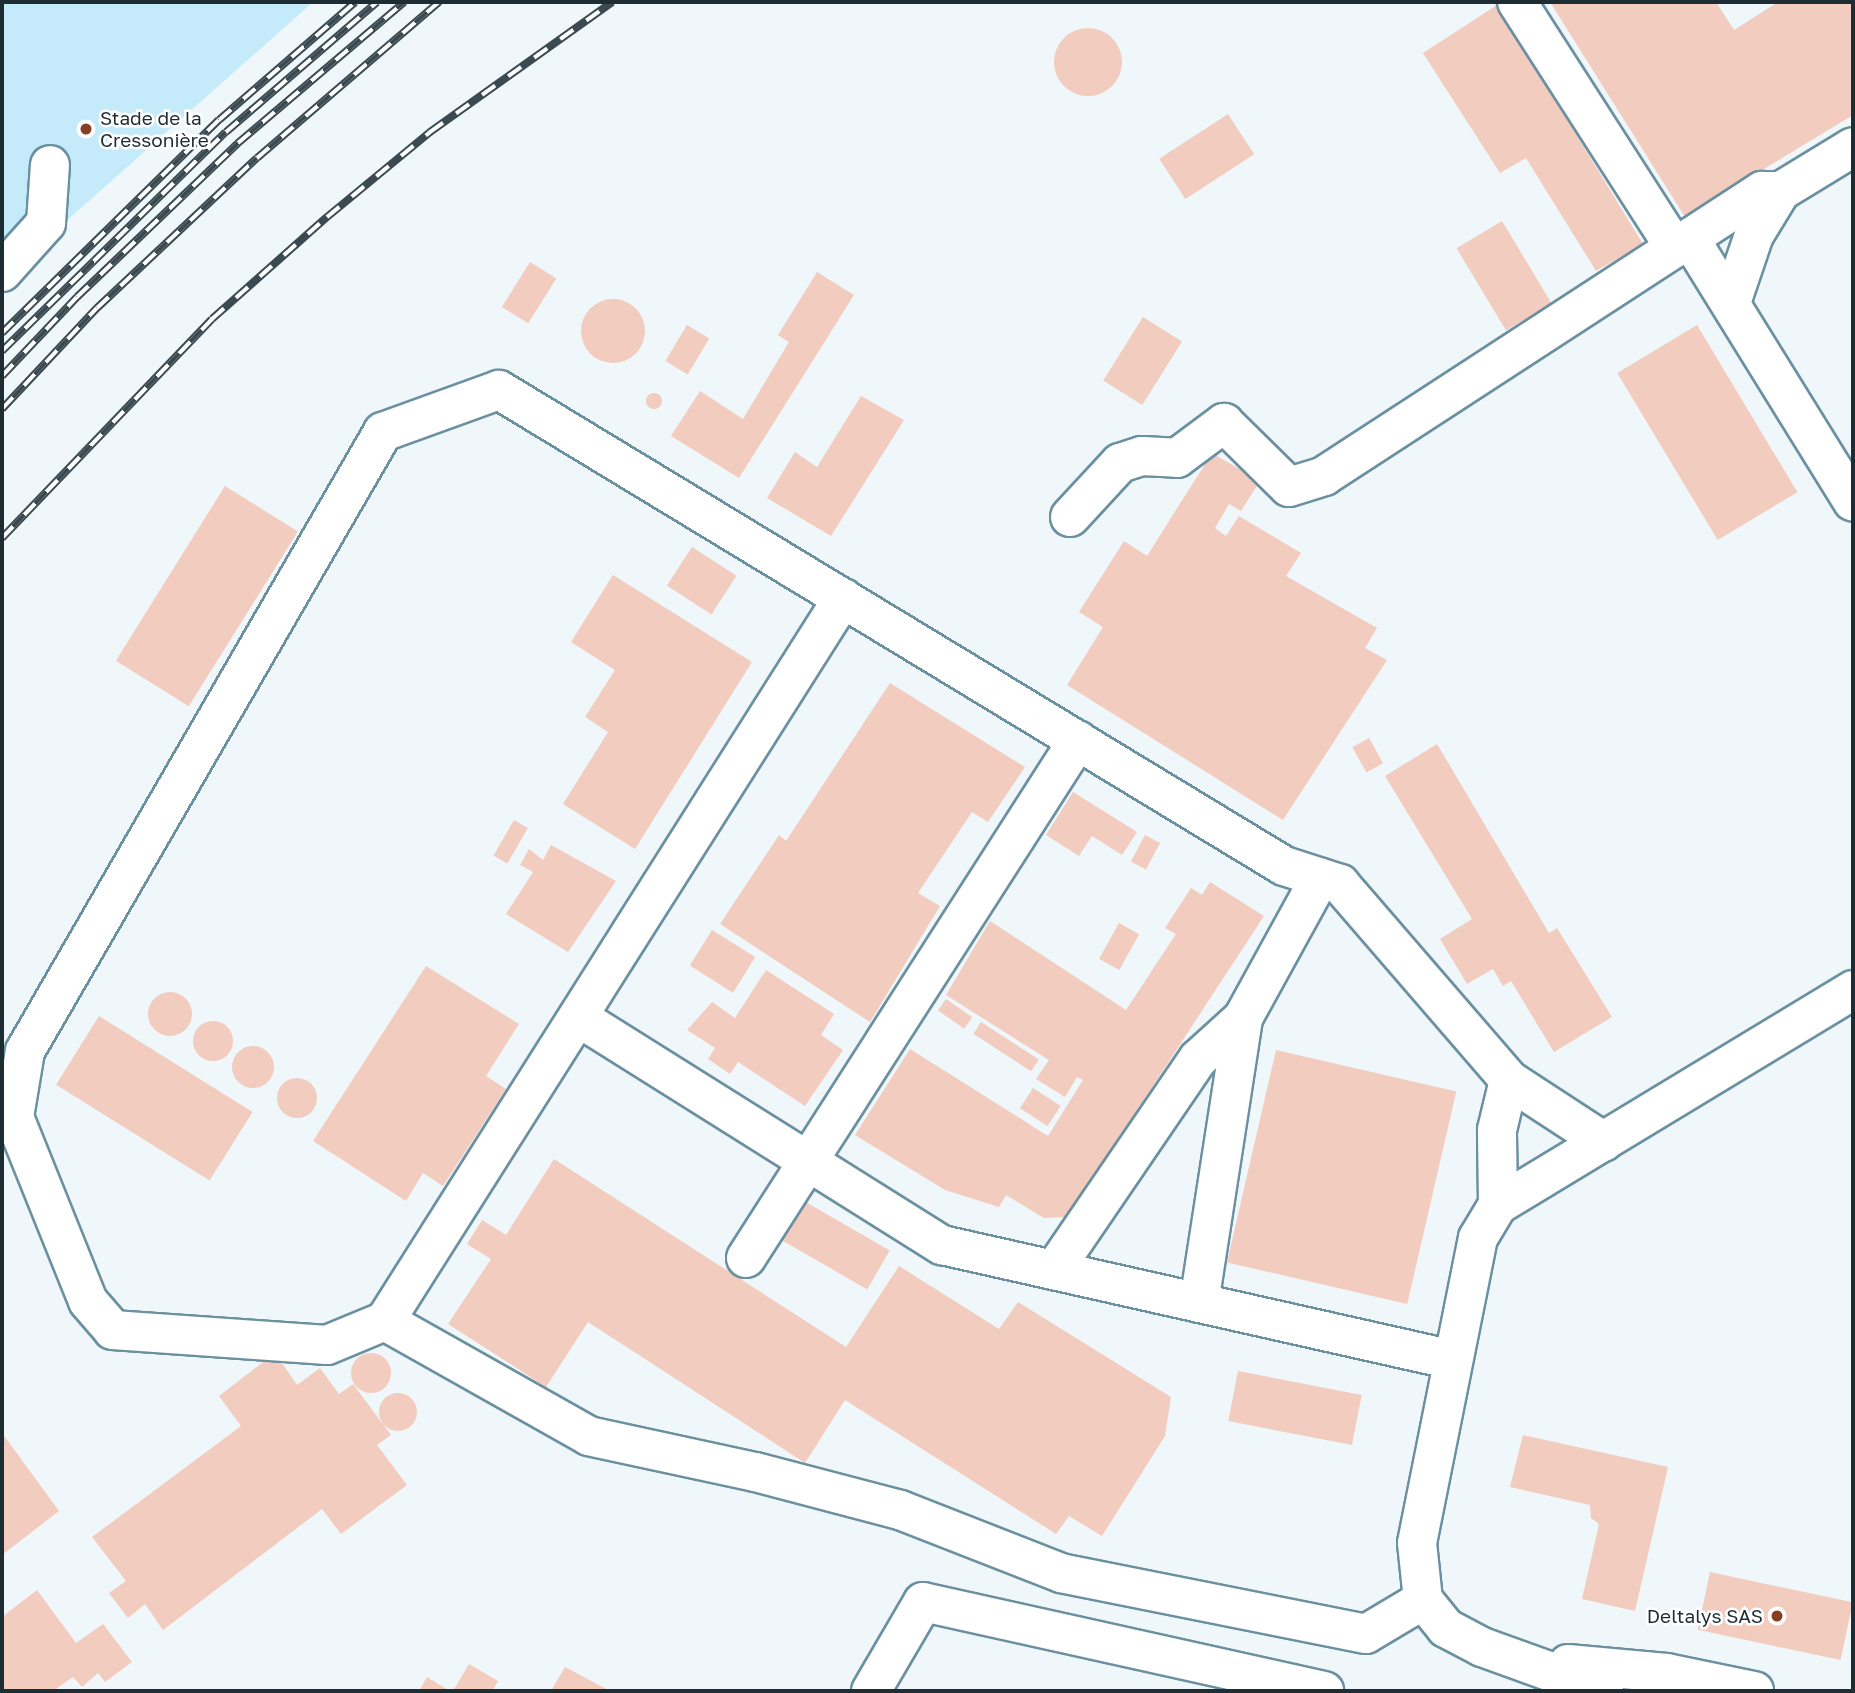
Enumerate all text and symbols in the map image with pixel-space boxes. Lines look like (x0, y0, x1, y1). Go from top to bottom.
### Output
place label: Stade de la Cressonière (100, 107, 209, 151)
marker: Stade de la Cressonière (78, 121, 94, 137)
place label: Deltalys SAS (1647, 1605, 1763, 1627)
marker: Deltalys SAS (1769, 1608, 1785, 1624)

